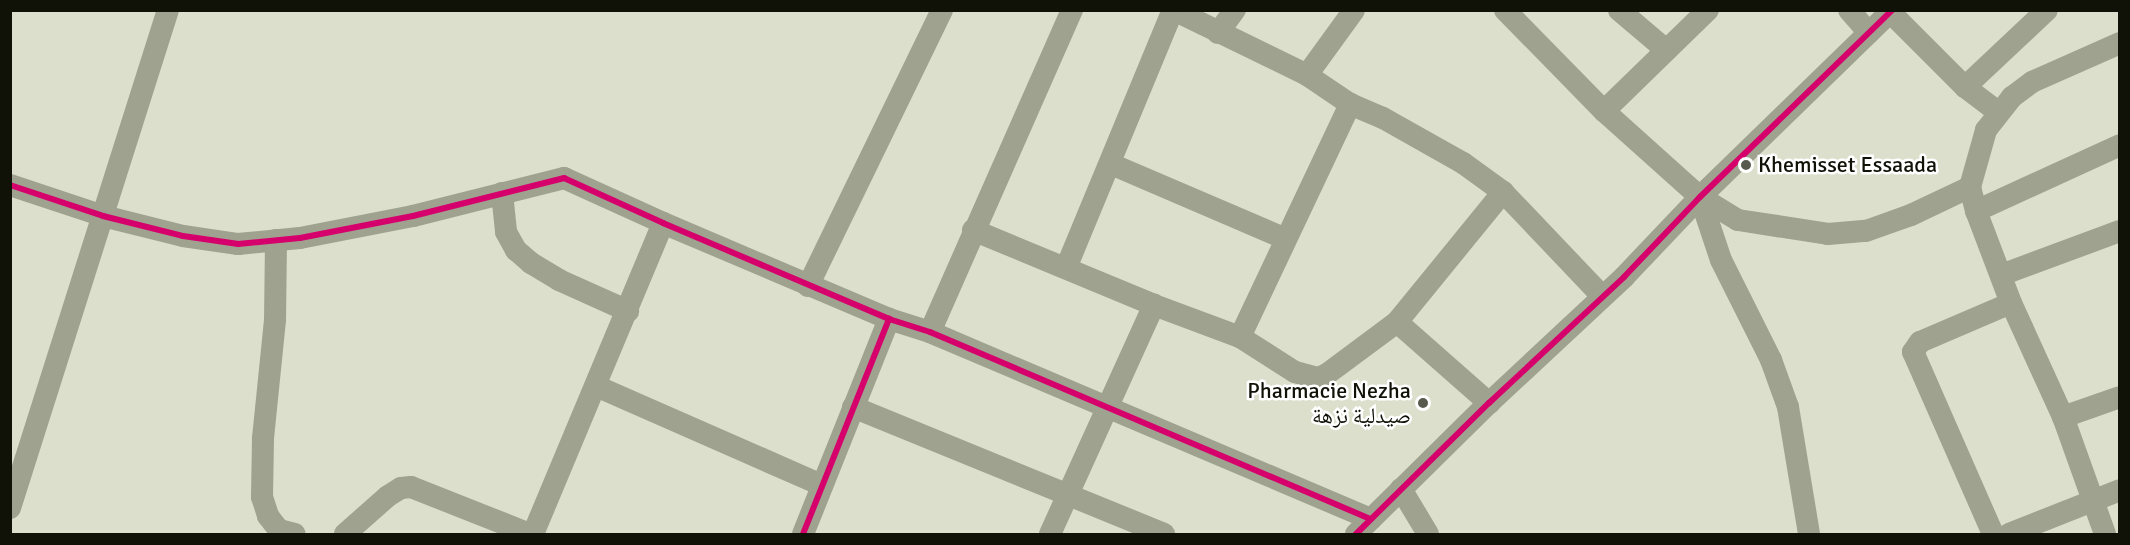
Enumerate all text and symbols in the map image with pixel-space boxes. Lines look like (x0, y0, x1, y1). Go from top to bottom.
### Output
place label: Khemisset Essaada (1758, 152, 1937, 178)
marker: Khemisset Essaada (1739, 158, 1753, 172)
place label: Pharmacie Nezha صيدلية نزهة (1247, 377, 1411, 428)
marker: Pharmacie Nezha صيدلية نزهة (1416, 396, 1430, 410)

